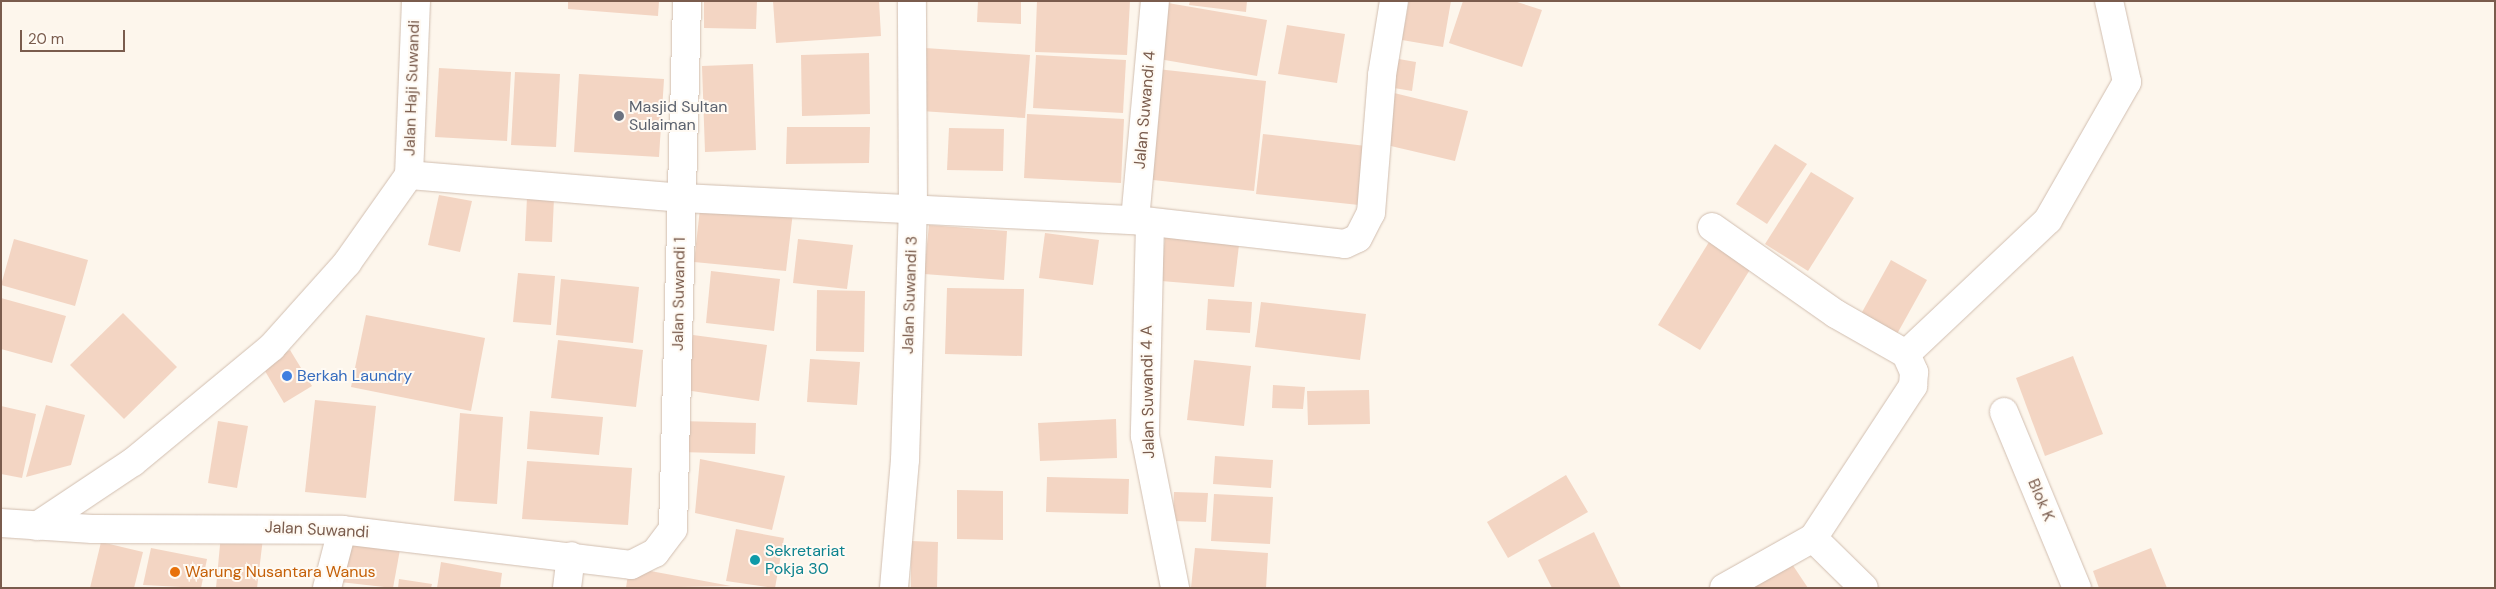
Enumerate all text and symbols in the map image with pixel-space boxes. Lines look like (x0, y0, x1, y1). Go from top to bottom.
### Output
scale bar (22, 20, 128, 52)
street label: Jalan Haji Suwandi (400, 20, 424, 156)
text: 20 m (28, 29, 64, 49)
street label: Jalan Suwandi 4 (1130, 50, 1160, 170)
place label: Masjid Sultan Sulaiman (629, 97, 727, 135)
marker: Masjid Sultan Sulaiman (613, 110, 625, 122)
street label: Jalan Suwandi 3 (898, 236, 922, 354)
street label: Jalan Suwandi 1 (668, 237, 690, 351)
street label: Jalan Suwandi 4 A (1137, 325, 1159, 459)
place label: Berkah Laundry (297, 366, 412, 386)
marker: Berkah Laundry (281, 370, 293, 382)
street label: Blok K (2023, 476, 2059, 524)
street label: Jalan Suwandi (264, 518, 370, 542)
place label: Sekretariat Pokja 30 (765, 541, 845, 579)
marker: Sekretariat Pokja 30 (749, 554, 761, 566)
place label: Warung Nusantara Wanus (185, 562, 376, 582)
marker: Warung Nusantara Wanus (169, 566, 181, 578)

